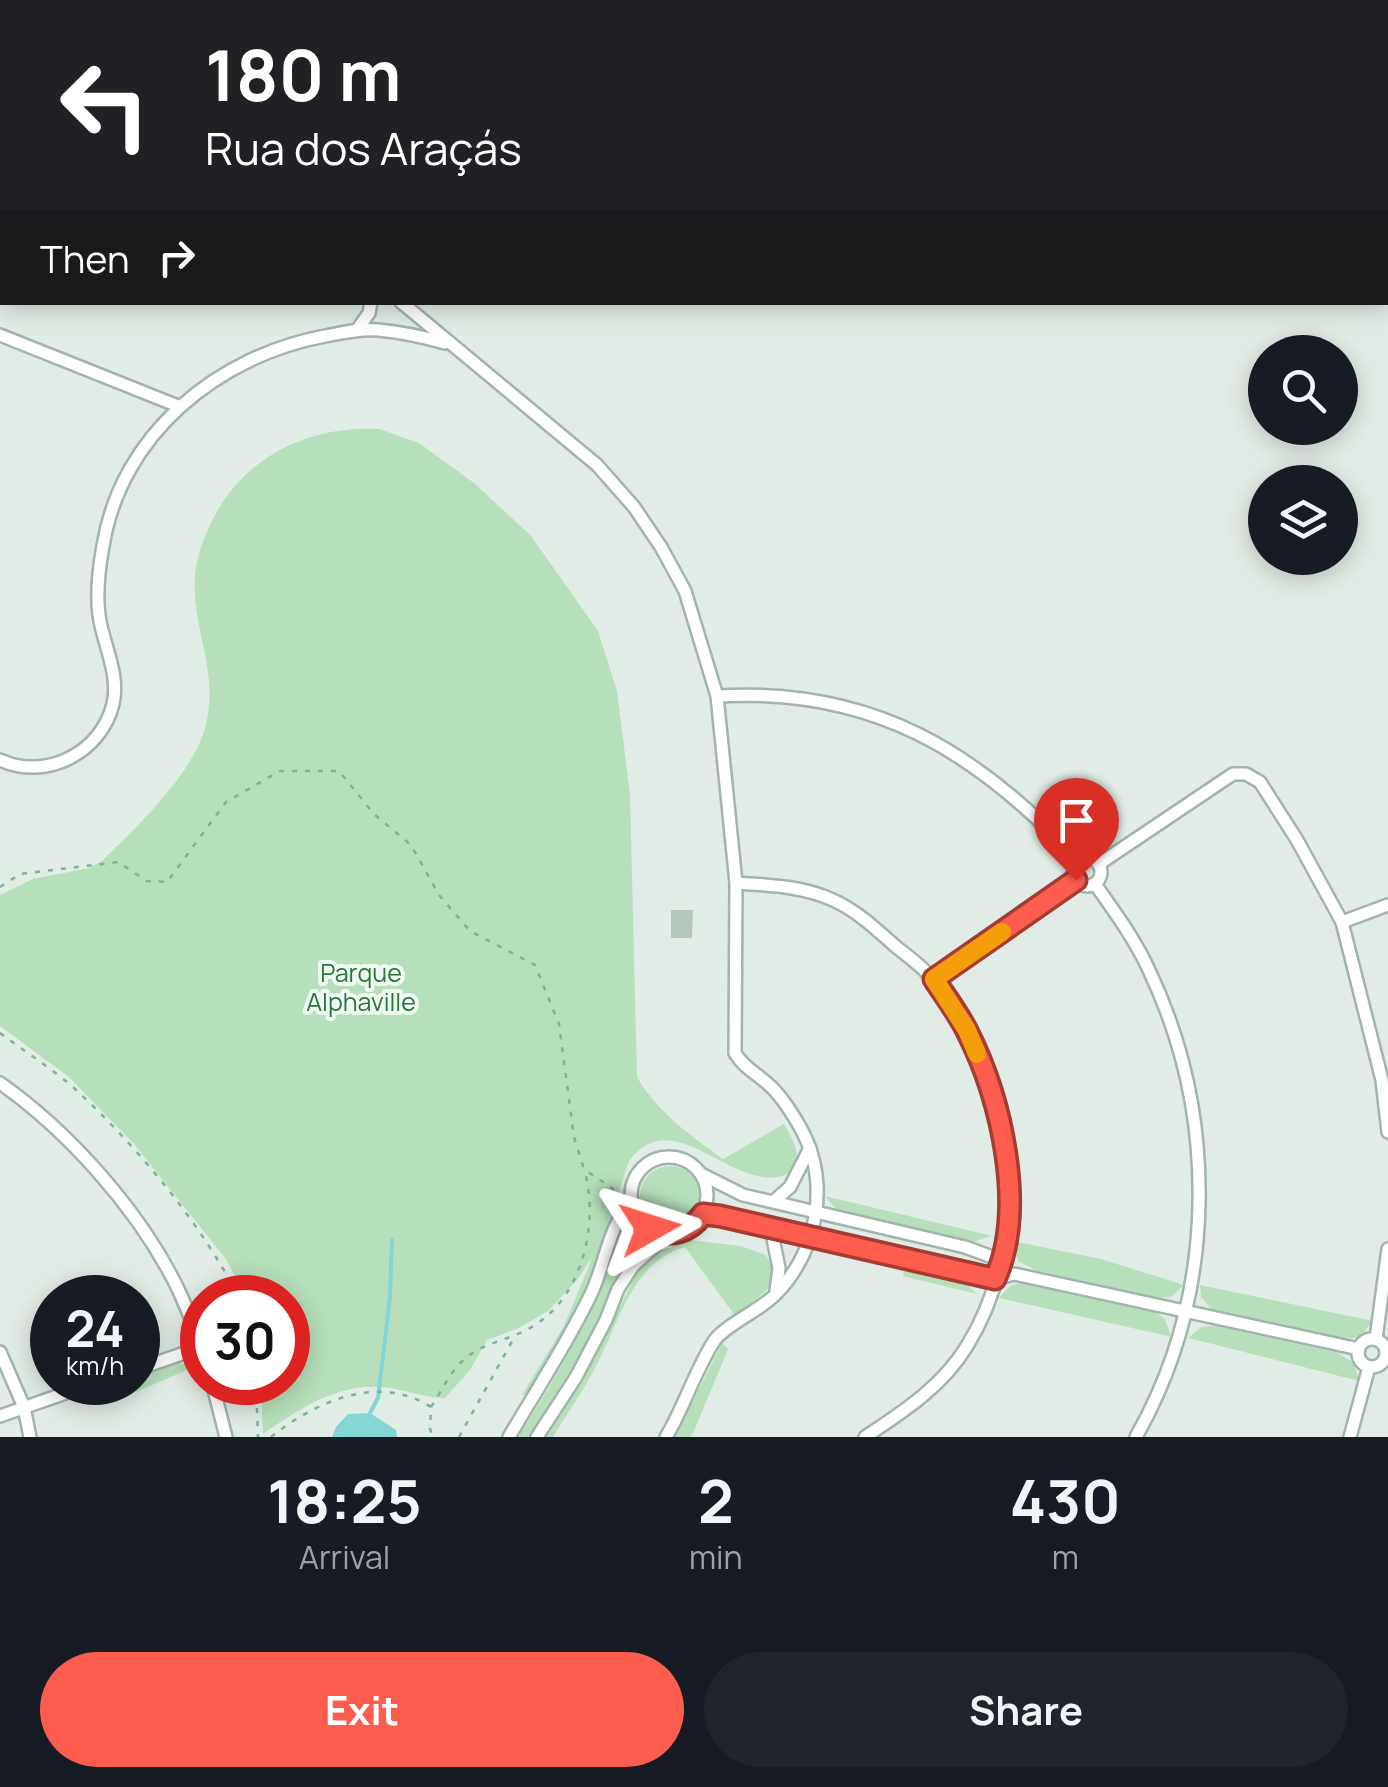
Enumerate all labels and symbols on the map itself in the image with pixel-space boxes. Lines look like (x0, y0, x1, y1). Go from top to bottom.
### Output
pin (1034, 778, 1119, 881)
park label: Parque Alphaville (306, 955, 416, 1019)
position arrow (598, 1176, 702, 1280)
speed limit sign: 30 (180, 1275, 310, 1405)

